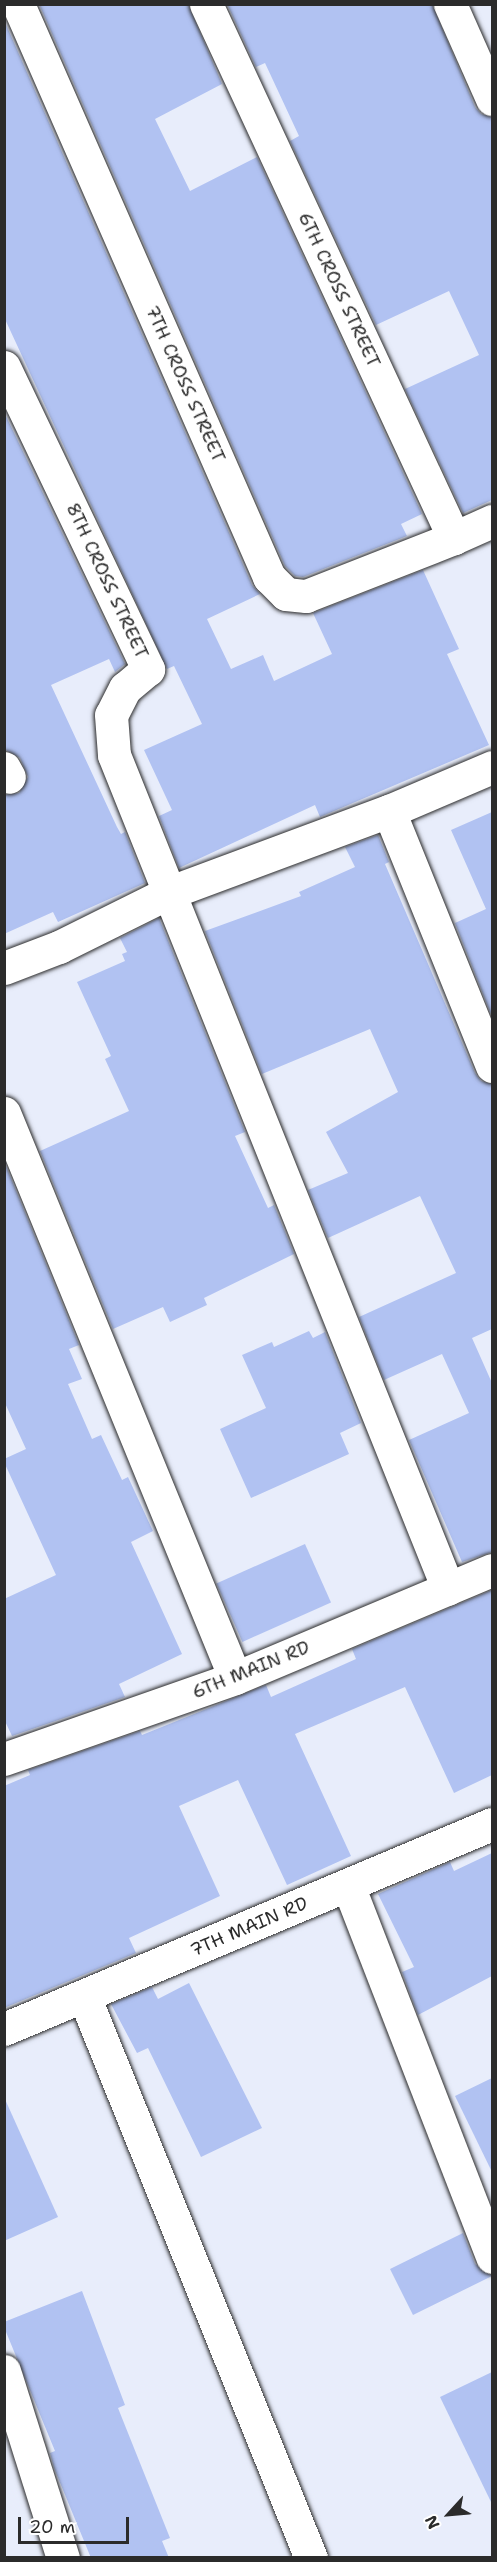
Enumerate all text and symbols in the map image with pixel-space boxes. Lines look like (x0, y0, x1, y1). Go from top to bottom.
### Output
street label: 6TH CROSS STREET (294, 209, 384, 371)
street label: 7TH CROSS STREET (141, 302, 229, 466)
street label: 8TH CROSS STREET (61, 500, 153, 662)
street label: 6TH MAIN RD (189, 1637, 313, 1703)
street label: 7TH MAIN RD (187, 1893, 311, 1961)
north arrow (419, 2484, 479, 2544)
scale bar (21, 2505, 132, 2543)
text: N (420, 2512, 445, 2532)
text: 20 m (29, 2515, 75, 2539)

